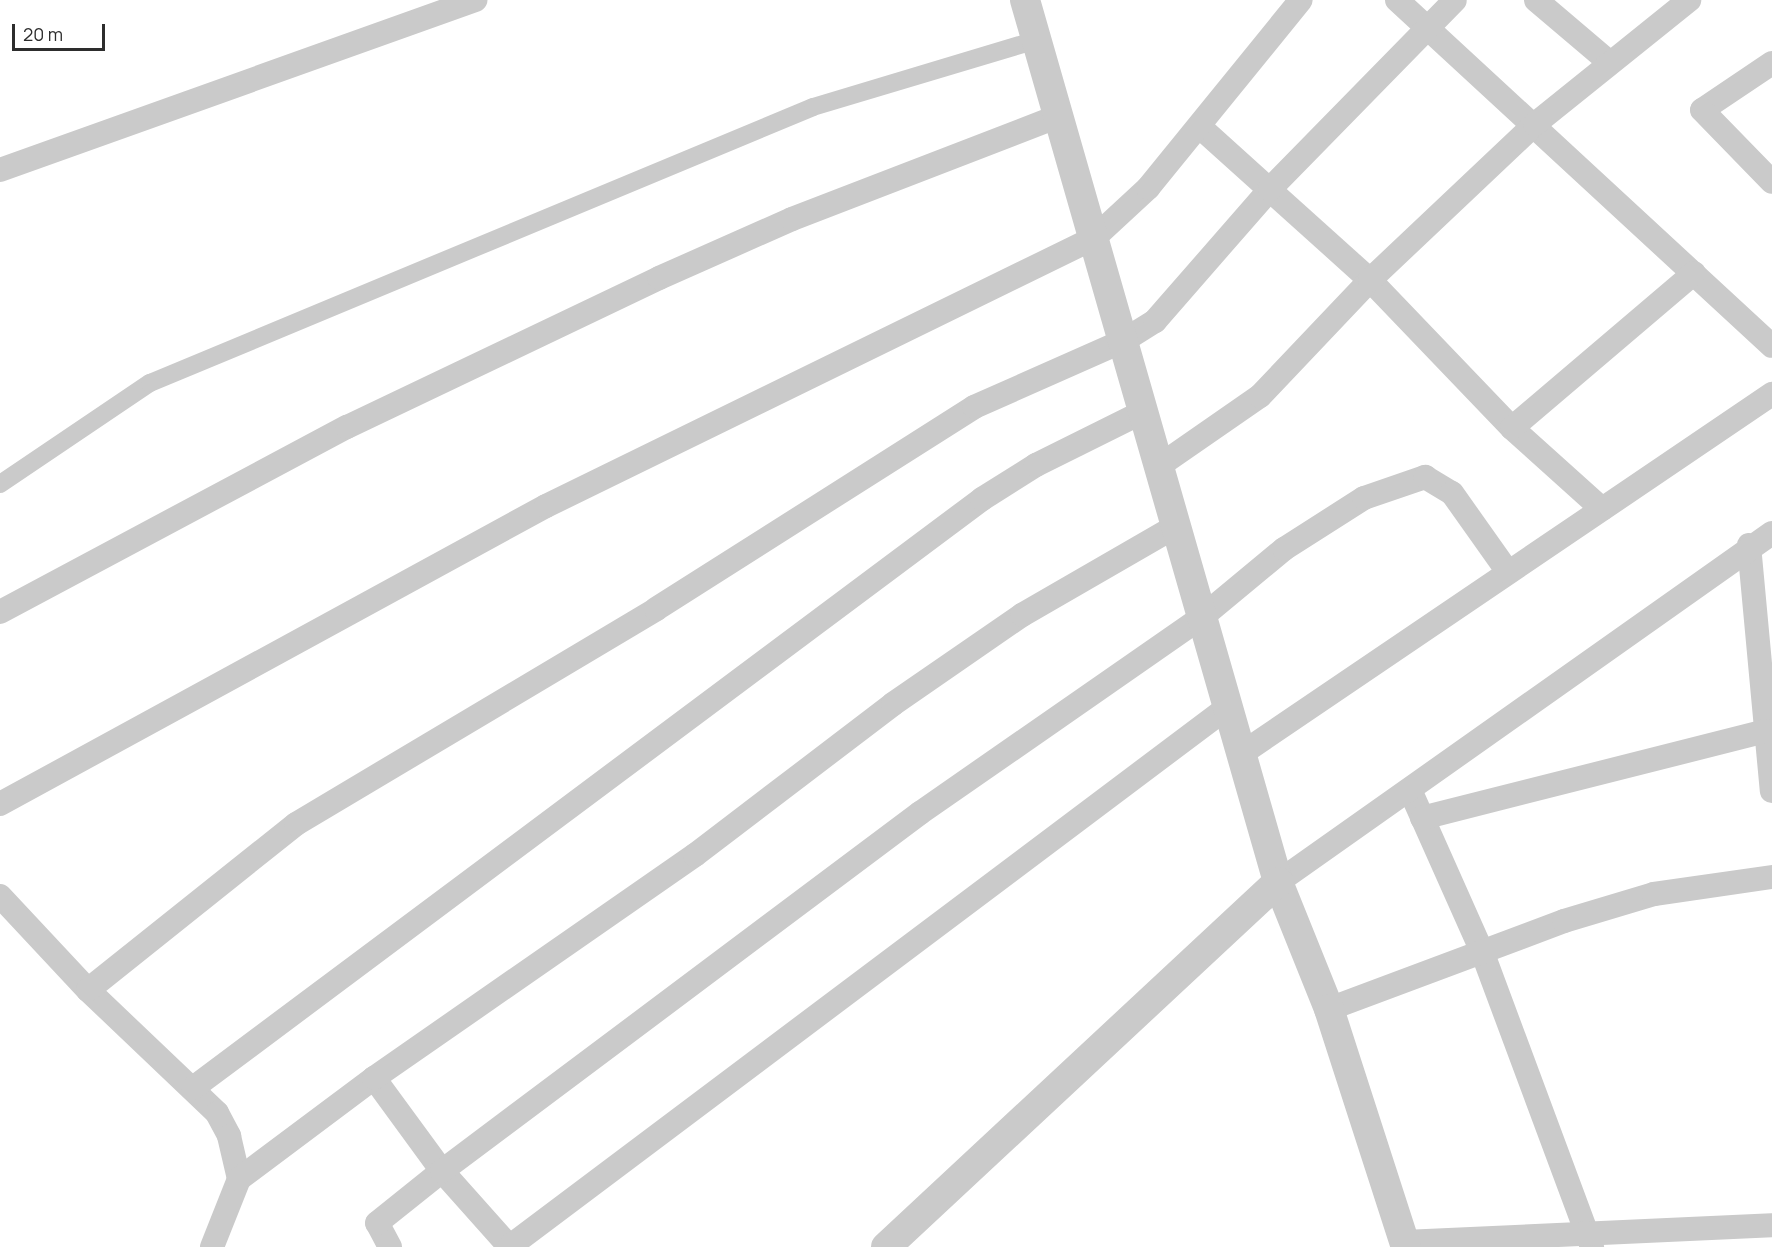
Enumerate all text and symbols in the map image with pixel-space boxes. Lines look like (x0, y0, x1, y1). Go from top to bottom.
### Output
scale bar (15, 12, 108, 50)
text: 20 m (23, 22, 63, 46)

